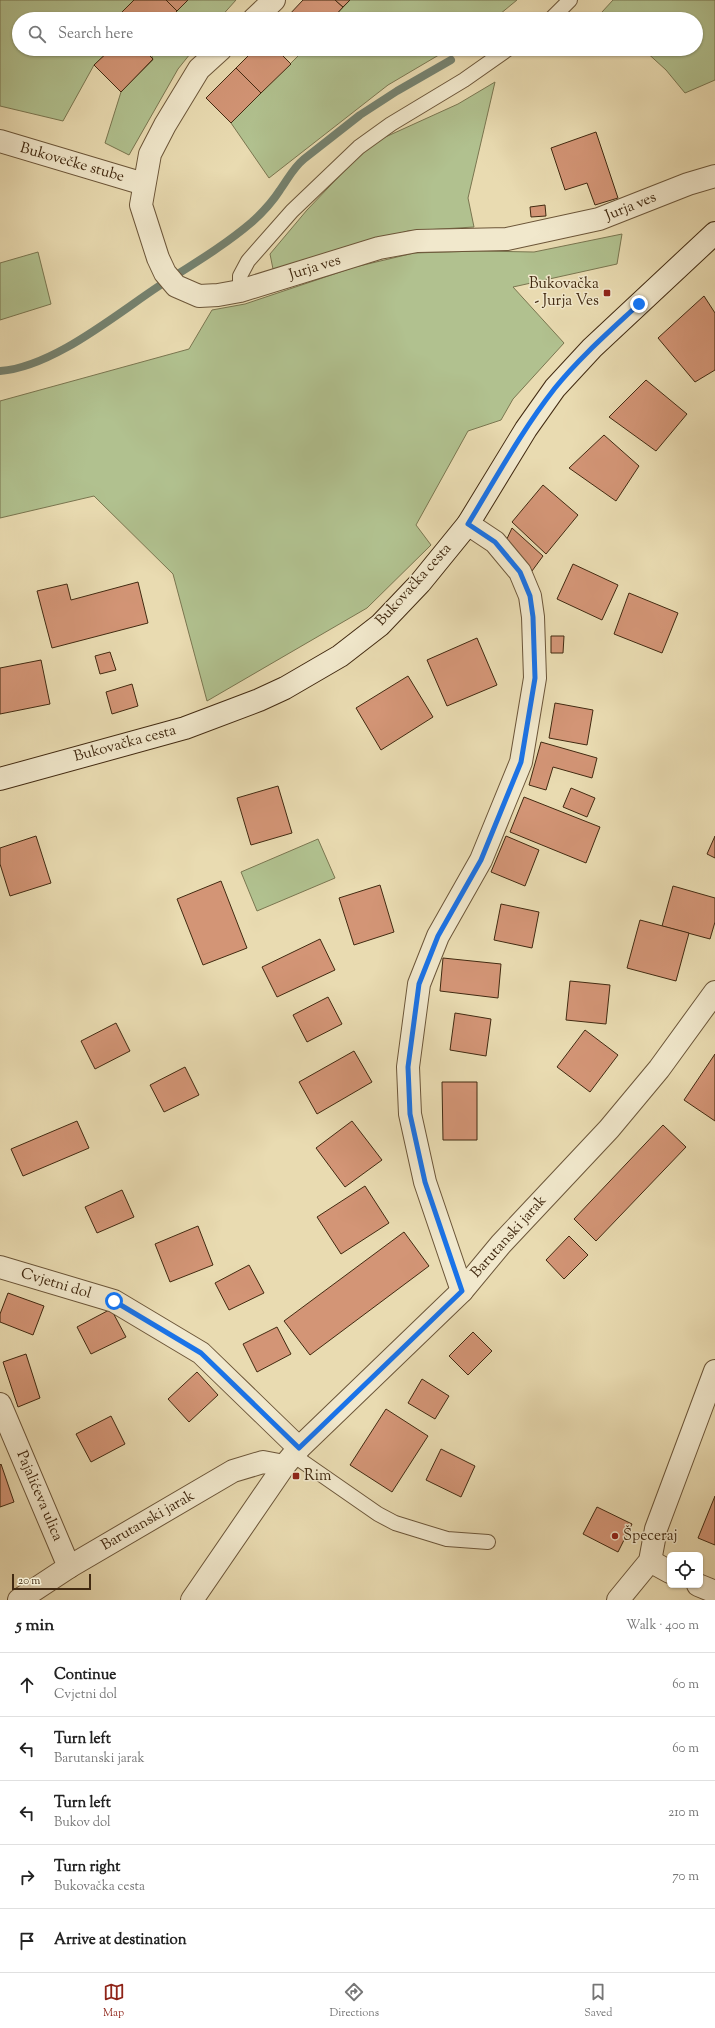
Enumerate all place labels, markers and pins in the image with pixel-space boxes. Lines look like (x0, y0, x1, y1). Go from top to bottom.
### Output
place label: Bukovačka - Jurja Ves (529, 274, 599, 312)
marker: Bukovačka - Jurja Ves (602, 288, 612, 298)
place label: Rim (304, 1466, 332, 1487)
marker: Rim (291, 1471, 301, 1481)
place label: Špeceraj (623, 1525, 678, 1547)
marker: Špeceraj (610, 1531, 620, 1541)

